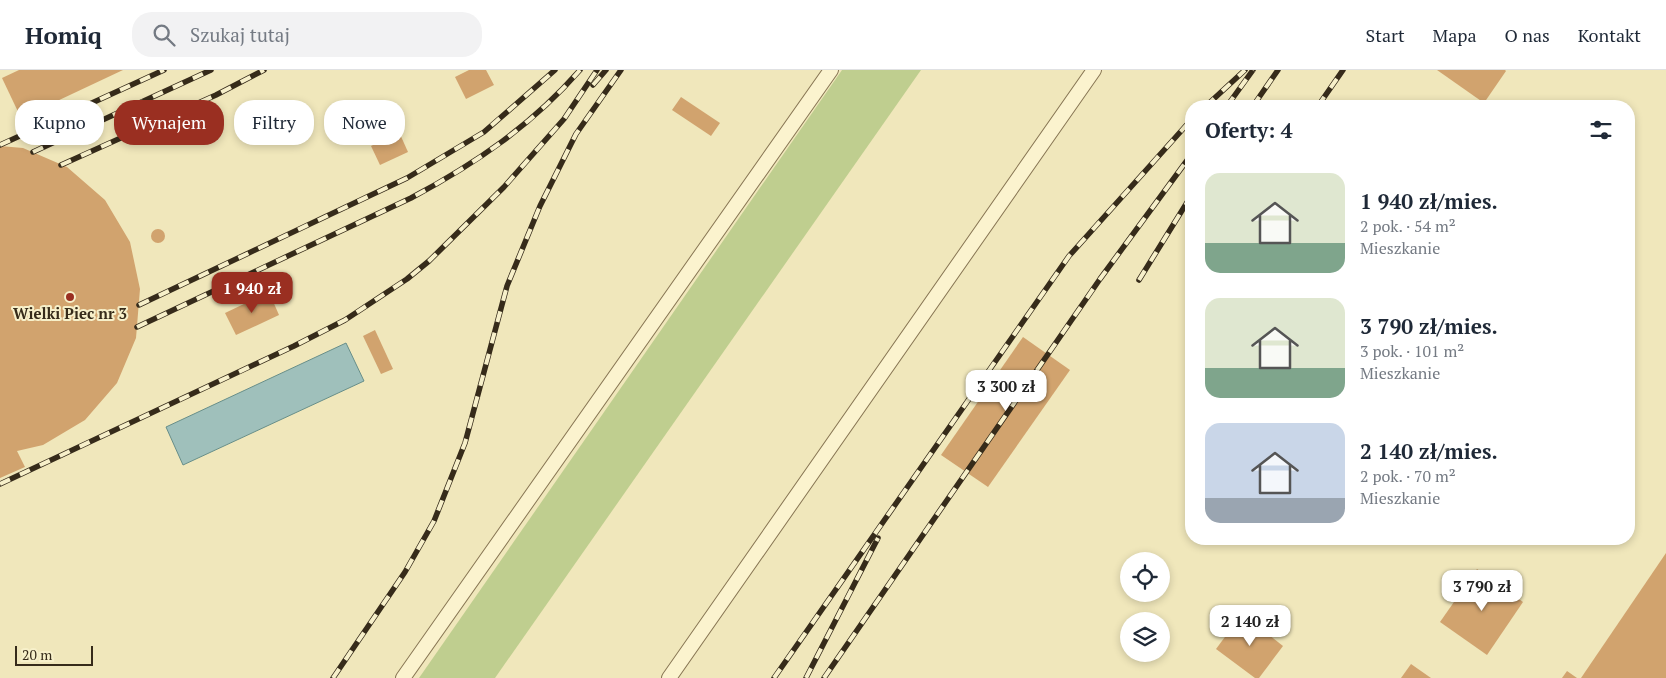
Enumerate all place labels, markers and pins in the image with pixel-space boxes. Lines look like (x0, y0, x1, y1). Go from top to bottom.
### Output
pin: 1 940 zł (200, 272, 304, 314)
marker: Wielki Piec nr 3 (64, 291, 76, 303)
place label: Wielki Piec nr 3 (13, 303, 127, 323)
pin: 3 300 zł (954, 370, 1058, 412)
pin: 3 790 zł (1430, 570, 1534, 612)
pin: 2 140 zł (1198, 604, 1302, 647)

